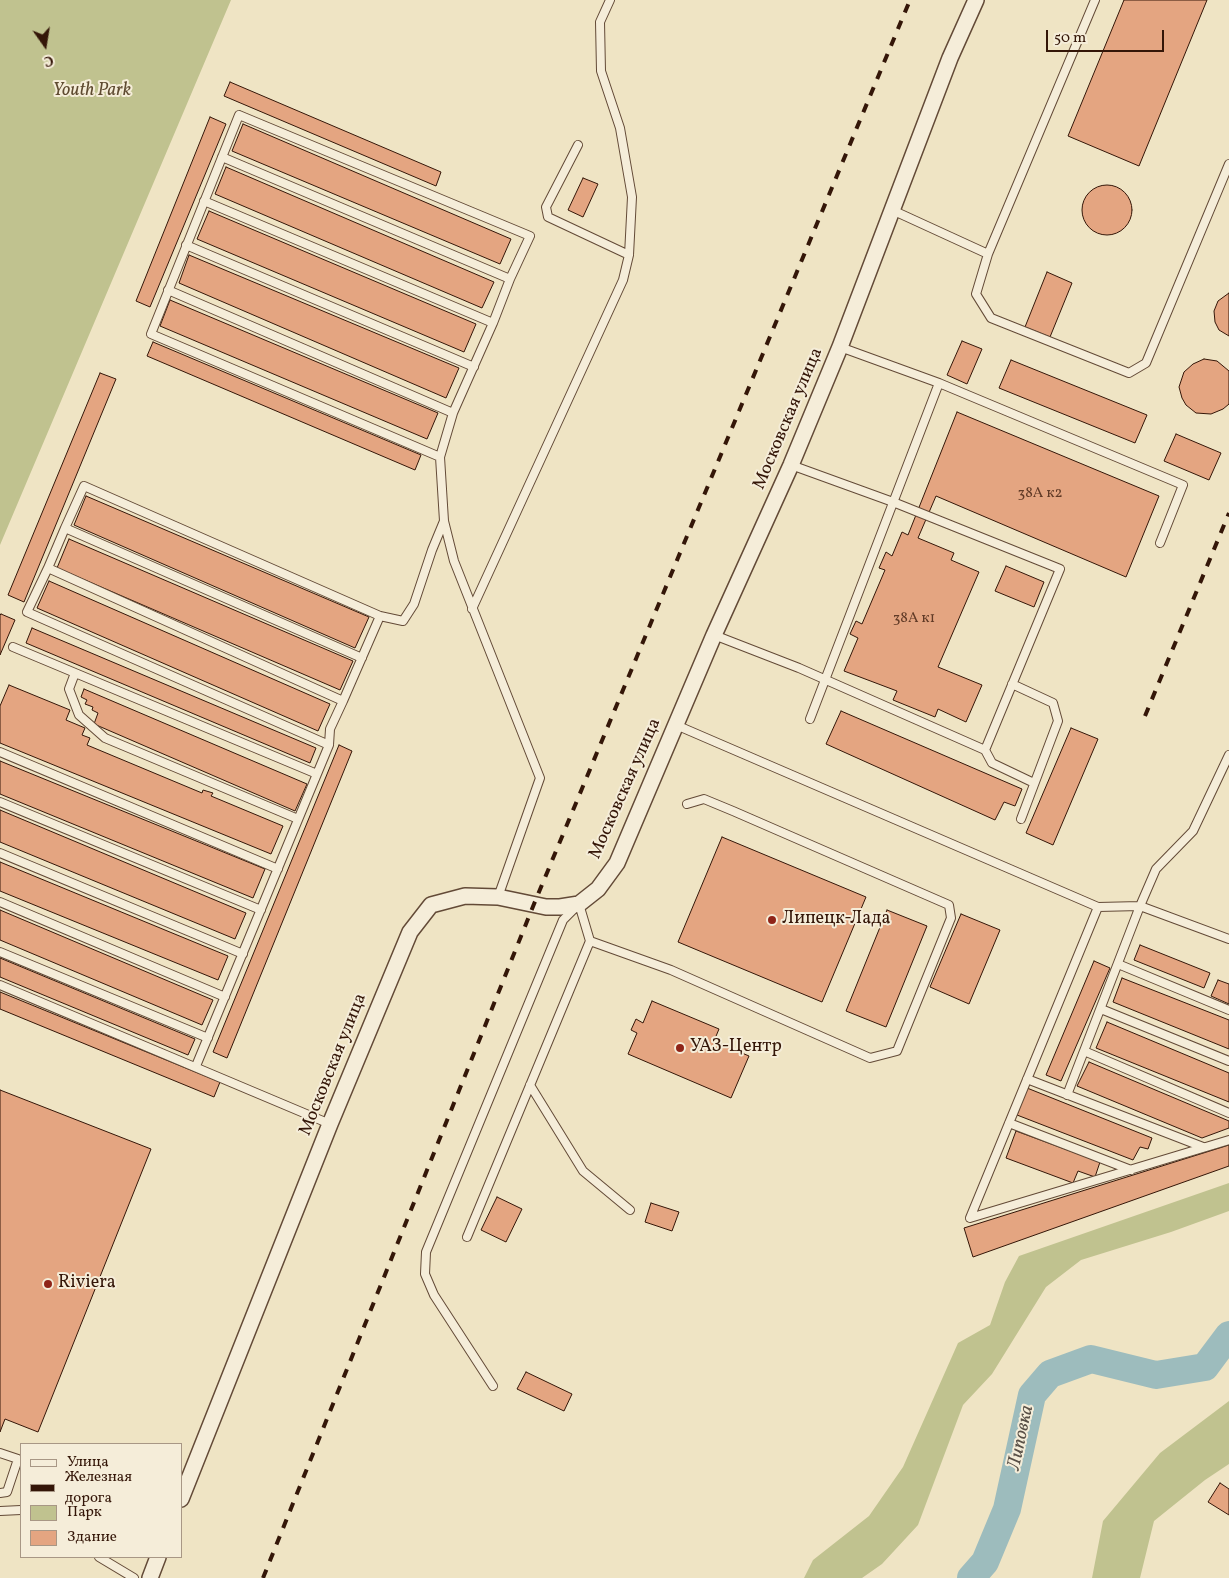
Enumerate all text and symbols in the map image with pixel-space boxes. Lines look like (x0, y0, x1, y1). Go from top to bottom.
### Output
north arrow (20, 20, 70, 70)
scale bar (1049, 20, 1166, 52)
text: 50 m (1054, 28, 1086, 49)
text: С (42, 50, 55, 70)
park label: Youth Park (53, 81, 131, 103)
street label: Московская улица (749, 345, 829, 493)
house number: 38А к2 (1018, 485, 1062, 503)
house number: 38А к1 (893, 610, 935, 628)
street label: Московская улица (585, 715, 667, 863)
place label: Липецк-Лада (782, 909, 890, 931)
marker: Липецк-Лада (766, 914, 778, 926)
street label: Московская улица (296, 991, 372, 1139)
place label: УАЗ-Центр (690, 1037, 782, 1059)
marker: УАЗ-Центр (674, 1042, 686, 1054)
place label: Riviera (58, 1273, 116, 1295)
marker: Riviera (42, 1278, 54, 1290)
water label: Липовка (1004, 1403, 1040, 1473)
legend (20, 1443, 182, 1558)
text: Улица (67, 1452, 109, 1473)
text: Железная дорога (65, 1467, 132, 1509)
text: Парк (67, 1502, 102, 1523)
text: Здание (67, 1527, 117, 1548)

